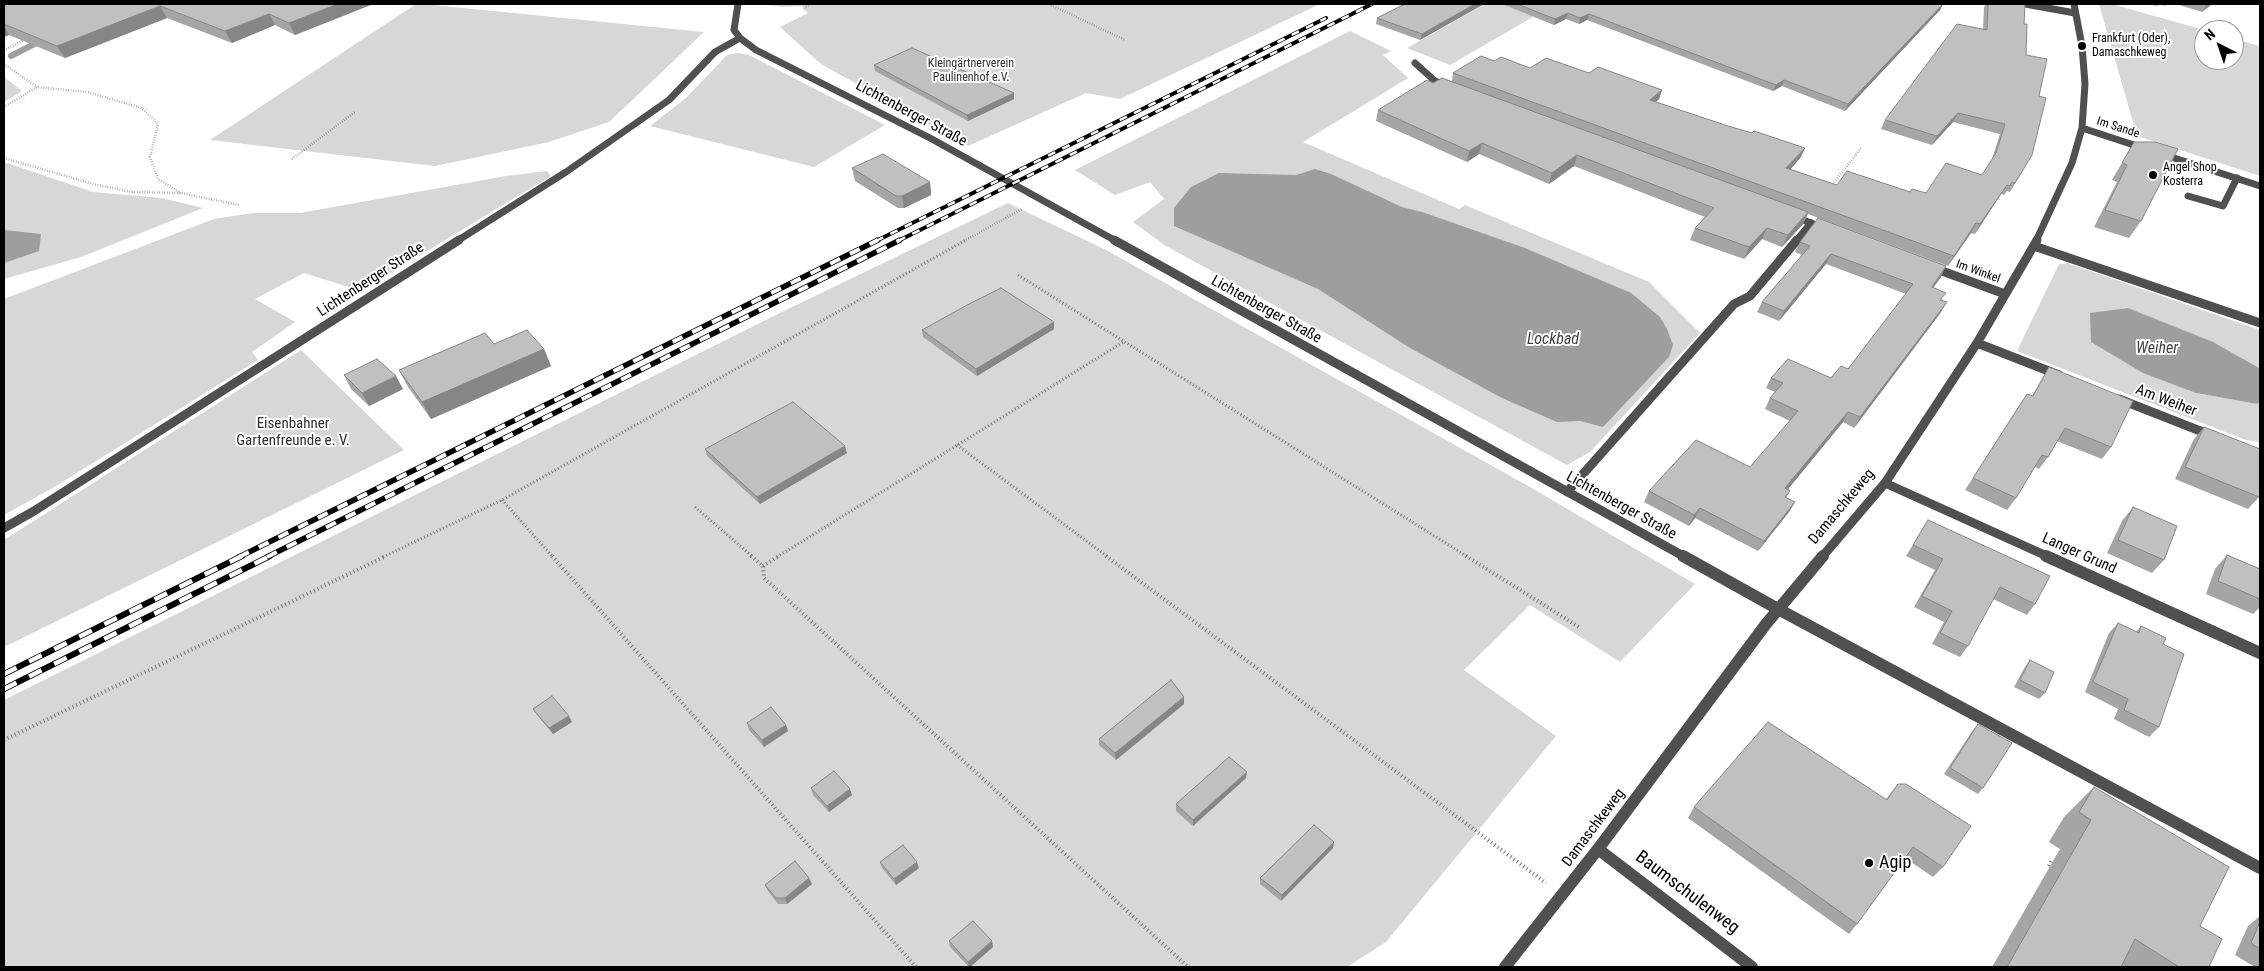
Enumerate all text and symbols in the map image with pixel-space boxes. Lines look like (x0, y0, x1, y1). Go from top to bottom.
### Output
north arrow (2194, 20, 2244, 70)
text: N (2201, 26, 2218, 43)
place label: Frankfurt (Oder), Damaschkeweg (2092, 32, 2170, 60)
marker: Frankfurt (Oder), Damaschkeweg (2076, 40, 2088, 52)
park label: Kleingärtnerverein Paulinenhof e.V. (928, 57, 1014, 85)
street label: Lichtenberger Straße (852, 77, 970, 151)
street label: Im Sande (2095, 114, 2141, 142)
place label: Angel Shop Kosterra (2163, 161, 2217, 189)
marker: Angel Shop Kosterra (2147, 169, 2159, 181)
street label: Lichtenberger Straße (314, 239, 428, 321)
street label: Im Winkel (1954, 257, 2002, 287)
street label: Lichtenberger Straße (1208, 272, 1324, 348)
water label: Lockbad (1527, 330, 1579, 350)
water label: Weiher (2136, 339, 2178, 359)
street label: Am Weiher (2133, 381, 2199, 421)
park label: Eisenbahner Gartenfreunde e. V. (236, 415, 350, 450)
street label: Damaschkeweg (1805, 466, 1879, 548)
street label: Lichtenberger Straße (1563, 468, 1679, 544)
street label: Langer Grund (2039, 530, 2119, 578)
street label: Damaschkeweg (1559, 785, 1629, 871)
street label: Baumschulenweg (1631, 847, 1743, 939)
place label: Agip (1879, 852, 1911, 874)
marker: Agip (1863, 857, 1875, 869)

